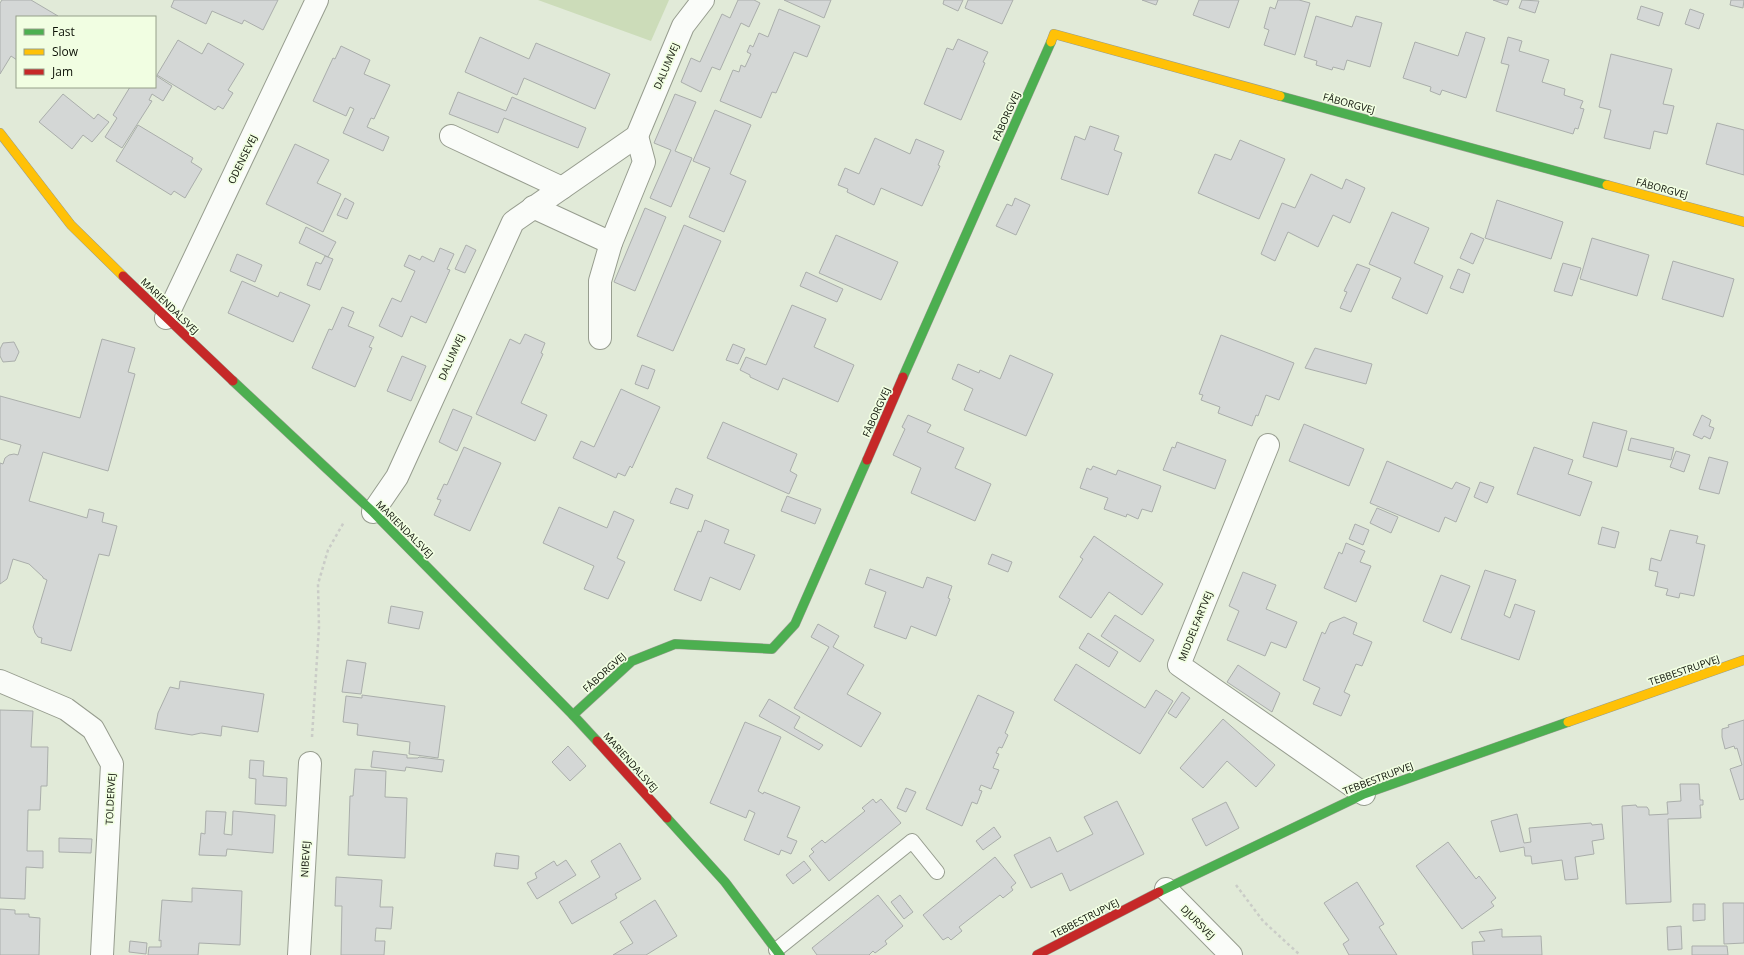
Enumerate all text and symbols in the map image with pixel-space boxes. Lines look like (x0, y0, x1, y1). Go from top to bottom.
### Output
legend (16, 16, 156, 88)
text: Fast (52, 23, 75, 40)
street label: DALUMVEJ (650, 41, 682, 91)
text: Slow (52, 43, 79, 60)
text: Jam (51, 63, 73, 80)
street label: FÅBORGVEJ (989, 89, 1023, 143)
street label: FÅBORGVEJ (1321, 89, 1377, 117)
street label: ODENSEVEJ (224, 132, 260, 186)
street label: FÅBORGVEJ (1634, 174, 1690, 202)
street label: MARIENDALSVEJ (138, 275, 202, 337)
street label: DALUMVEJ (435, 332, 467, 382)
street label: FÅBORGVEJ (859, 385, 893, 439)
street label: MARIENDALSVEJ (373, 497, 437, 561)
street label: MIDDELFARTVEJ (1175, 589, 1215, 663)
street label: FÅBORGVEJ (579, 649, 629, 695)
street label: TEBBESTRUPVEJ (1647, 651, 1721, 689)
street label: MARIENDALSVEJ (600, 729, 662, 795)
street label: TEBBESTRUPVEJ (1341, 758, 1415, 798)
street label: TOLDERVEJ (102, 773, 118, 825)
street label: NIBEVEJ (297, 840, 313, 878)
street label: TEBBESTRUPVEJ (1049, 895, 1121, 941)
street label: DJURSVEJ (1178, 902, 1218, 942)

